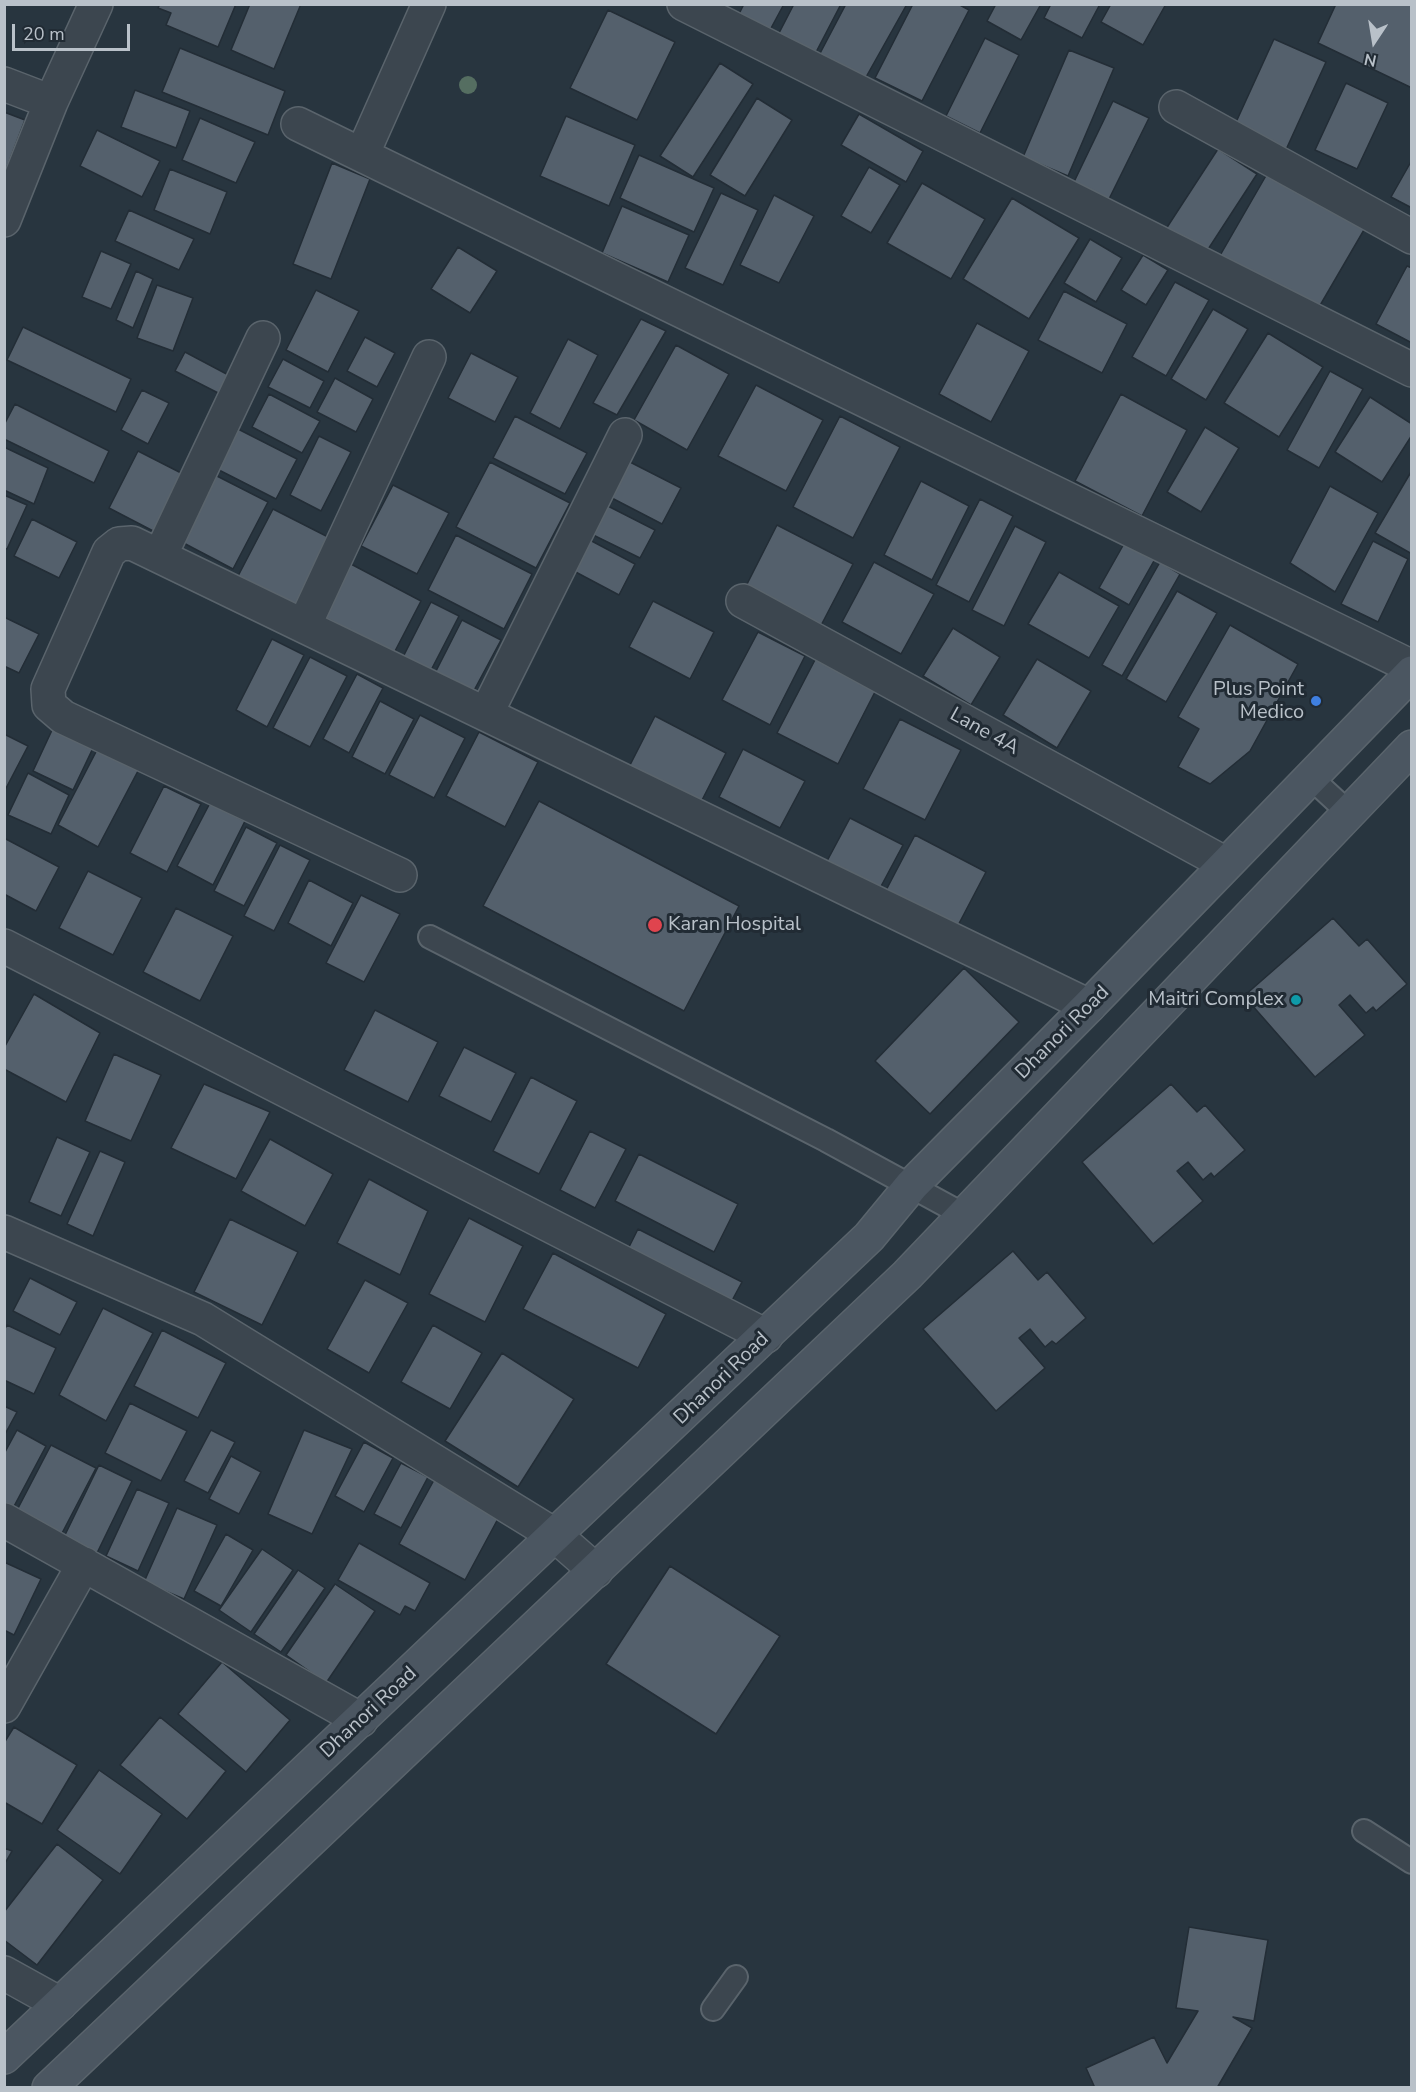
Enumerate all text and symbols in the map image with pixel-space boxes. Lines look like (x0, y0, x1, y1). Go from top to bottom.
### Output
scale bar (15, 12, 134, 50)
north arrow (1344, 12, 1404, 72)
text: 20 m (23, 22, 65, 46)
text: N (1362, 48, 1378, 72)
place label: Plus Point Medico (1213, 678, 1304, 725)
marker: Plus Point Medico (1309, 694, 1323, 708)
street label: Lane 4A (945, 703, 1023, 761)
place label: Karan Hospital (668, 913, 801, 937)
marker: Karan Hospital (646, 916, 664, 934)
street label: Dhanori Road (1011, 981, 1115, 1085)
place label: Maitri Complex (1148, 988, 1284, 1012)
marker: Maitri Complex (1289, 993, 1303, 1007)
street label: Dhanori Road (670, 1328, 774, 1430)
street label: Dhanori Road (316, 1662, 422, 1764)

